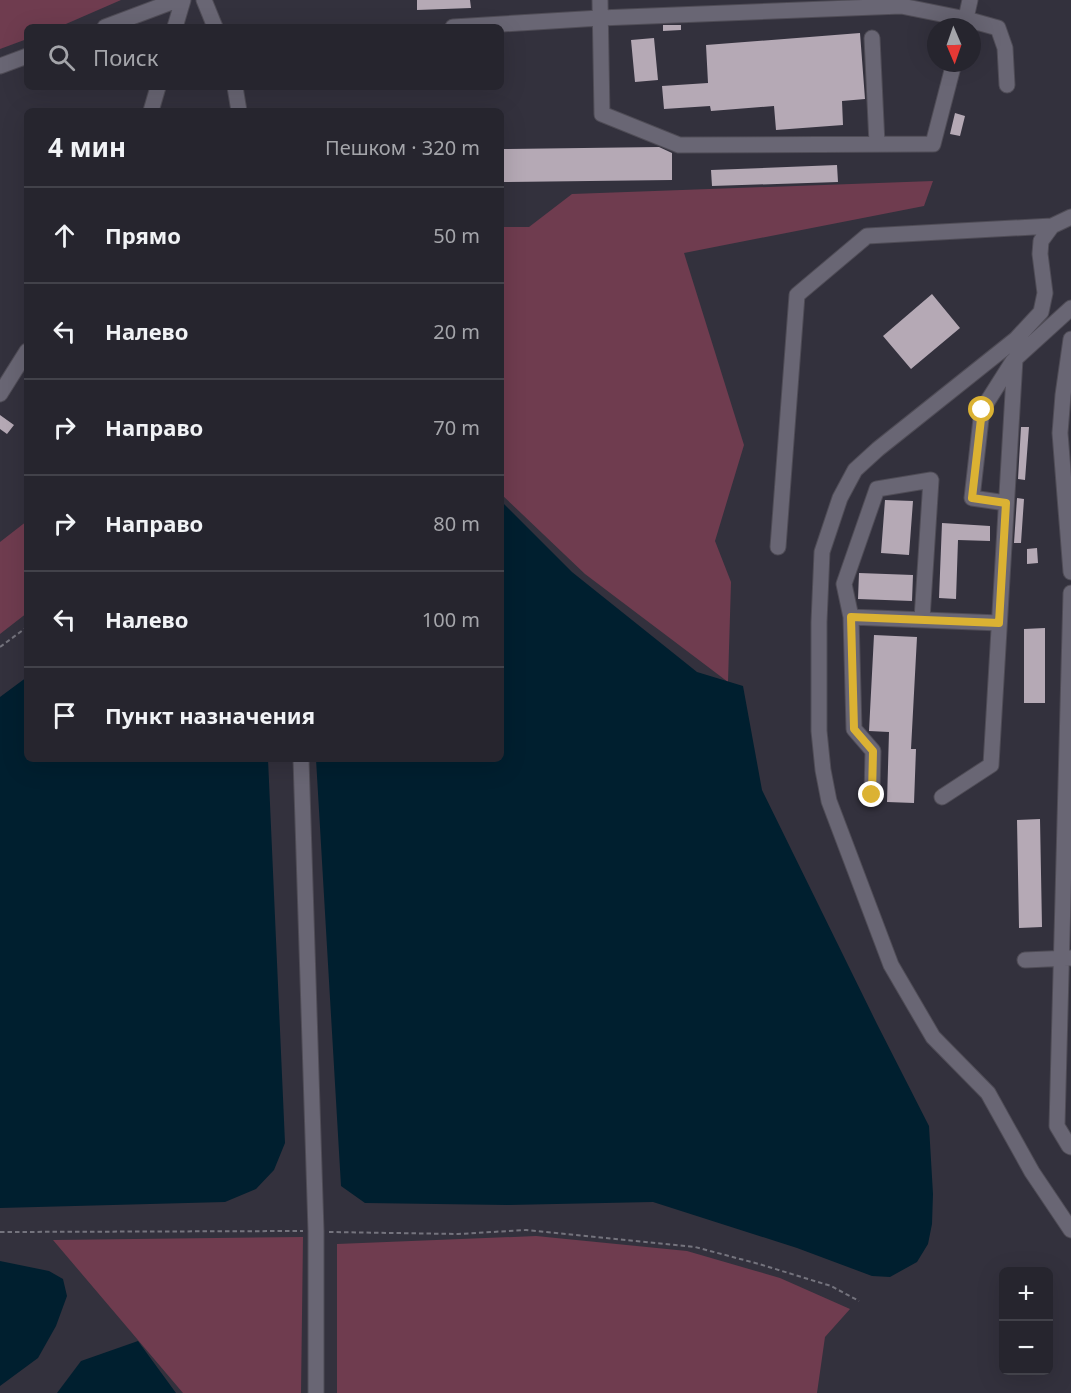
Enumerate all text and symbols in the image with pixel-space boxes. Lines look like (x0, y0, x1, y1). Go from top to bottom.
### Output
north arrow (927, 18, 981, 72)
search box (24, 24, 504, 90)
icon: search (45, 41, 78, 74)
text: Поиск (93, 42, 158, 72)
text: 4 мин (48, 129, 126, 165)
text: Пешком · 320 m (325, 134, 480, 161)
icon: ahead (48, 219, 81, 252)
text: Прямо (105, 220, 181, 250)
text: 50 m (433, 222, 480, 249)
icon: left (48, 315, 81, 348)
text: Налево (105, 316, 188, 346)
text: 20 m (433, 318, 480, 345)
route start (968, 396, 994, 422)
icon: right (48, 411, 81, 444)
text: Направо (105, 412, 203, 442)
text: 70 m (433, 414, 480, 441)
icon: right (48, 507, 81, 540)
text: Направо (105, 508, 203, 538)
text: 80 m (433, 510, 480, 537)
icon: left (48, 603, 81, 636)
text: Налево (105, 604, 188, 634)
text: 100 m (422, 606, 480, 633)
icon: arrive (48, 699, 81, 732)
text: Пункт назначения (105, 700, 315, 730)
route end (858, 781, 884, 807)
map controls (999, 1267, 1053, 1375)
button: + (999, 1267, 1053, 1321)
button: − (999, 1321, 1053, 1375)

